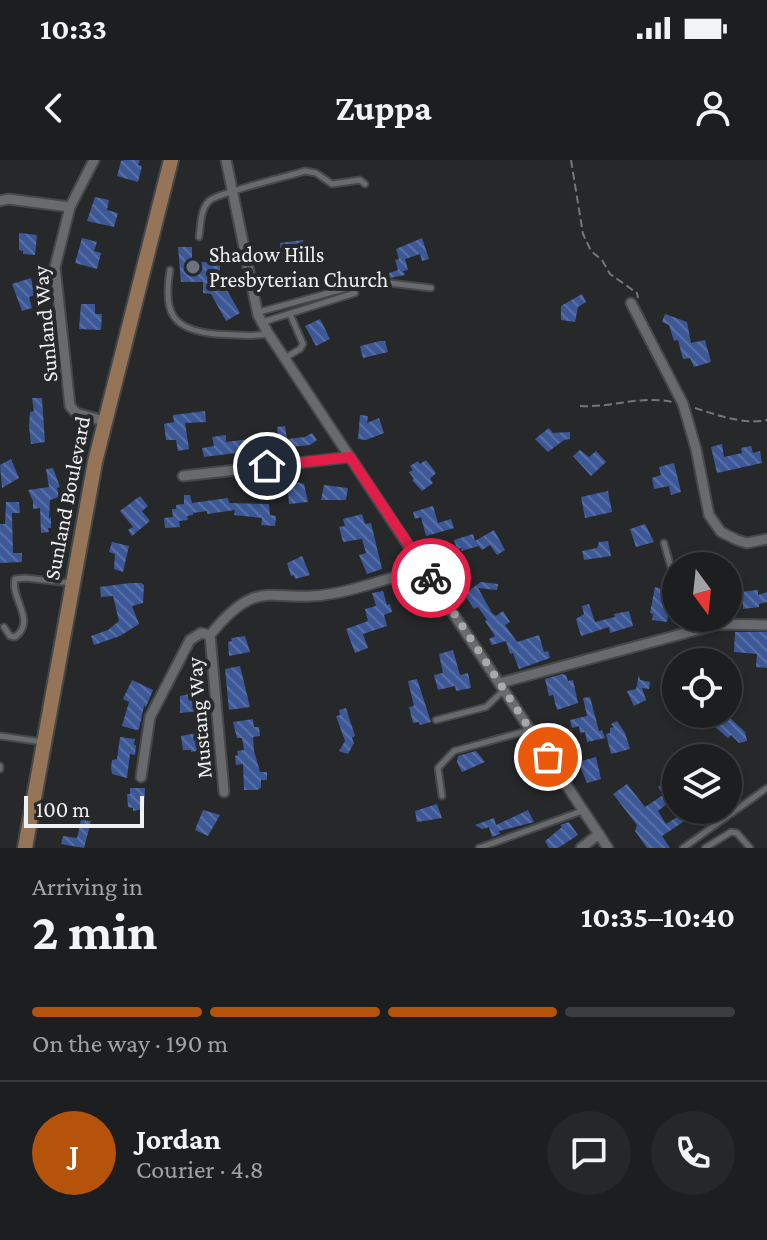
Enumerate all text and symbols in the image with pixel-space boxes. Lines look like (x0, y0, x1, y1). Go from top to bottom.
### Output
text: 10:33 (40, 12, 107, 45)
icon: back (32, 86, 76, 130)
icon: person (691, 86, 735, 130)
text: Zuppa (335, 88, 432, 128)
place label: Shadow Hills Presbyterian Church (209, 242, 388, 292)
marker: Shadow Hills Presbyterian Church (184, 258, 202, 276)
street label: Sunland Way (27, 264, 63, 383)
street label: Sunland Boulevard (39, 414, 95, 582)
pin (233, 432, 301, 500)
icon: home (245, 444, 289, 488)
courier (391, 538, 471, 618)
north arrow (662, 552, 742, 632)
map controls (662, 552, 742, 824)
icon: bike (409, 556, 453, 600)
button: locate (662, 648, 742, 728)
street label: Mustang Way (181, 655, 217, 780)
pin (514, 723, 582, 791)
icon: bag (526, 735, 570, 779)
button: layers (662, 744, 742, 824)
scale bar (24, 792, 144, 828)
text: 100 m (36, 797, 90, 822)
text: Arriving in (32, 872, 143, 901)
text: 10:35–10:40 (581, 900, 735, 933)
text: 2 min (32, 902, 157, 960)
text: On the way · 190 m (32, 1029, 228, 1058)
button: chat (547, 1111, 631, 1195)
button: phone (651, 1111, 735, 1195)
text: Jordan (136, 1122, 221, 1155)
text: J (69, 1137, 79, 1170)
text: Courier · 4.8 (136, 1155, 264, 1184)

